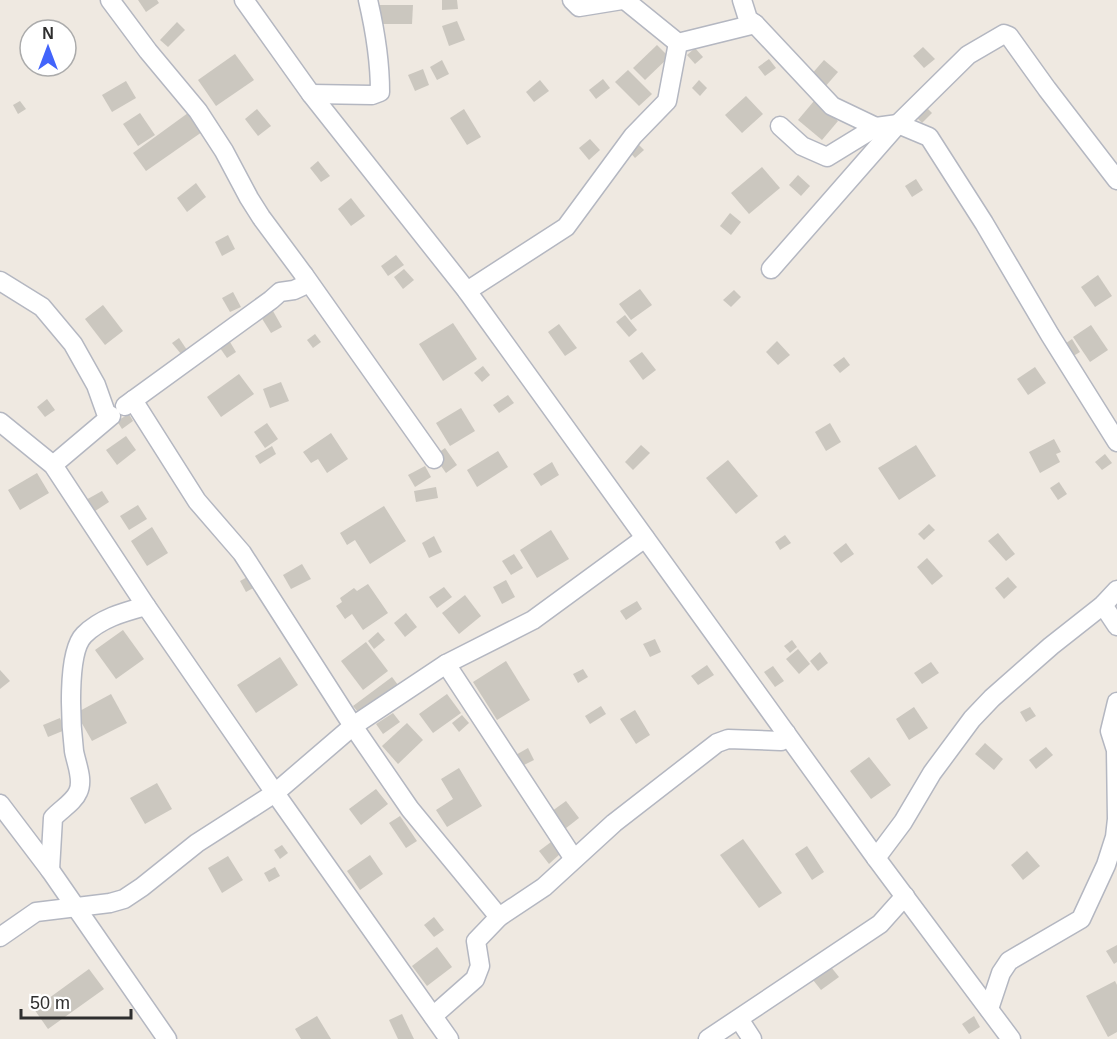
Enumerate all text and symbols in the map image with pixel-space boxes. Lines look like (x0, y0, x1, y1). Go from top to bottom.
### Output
north arrow (18, 18, 78, 78)
text: N (42, 25, 54, 42)
scale bar (21, 982, 130, 1020)
text: 50 m (30, 993, 70, 1013)

